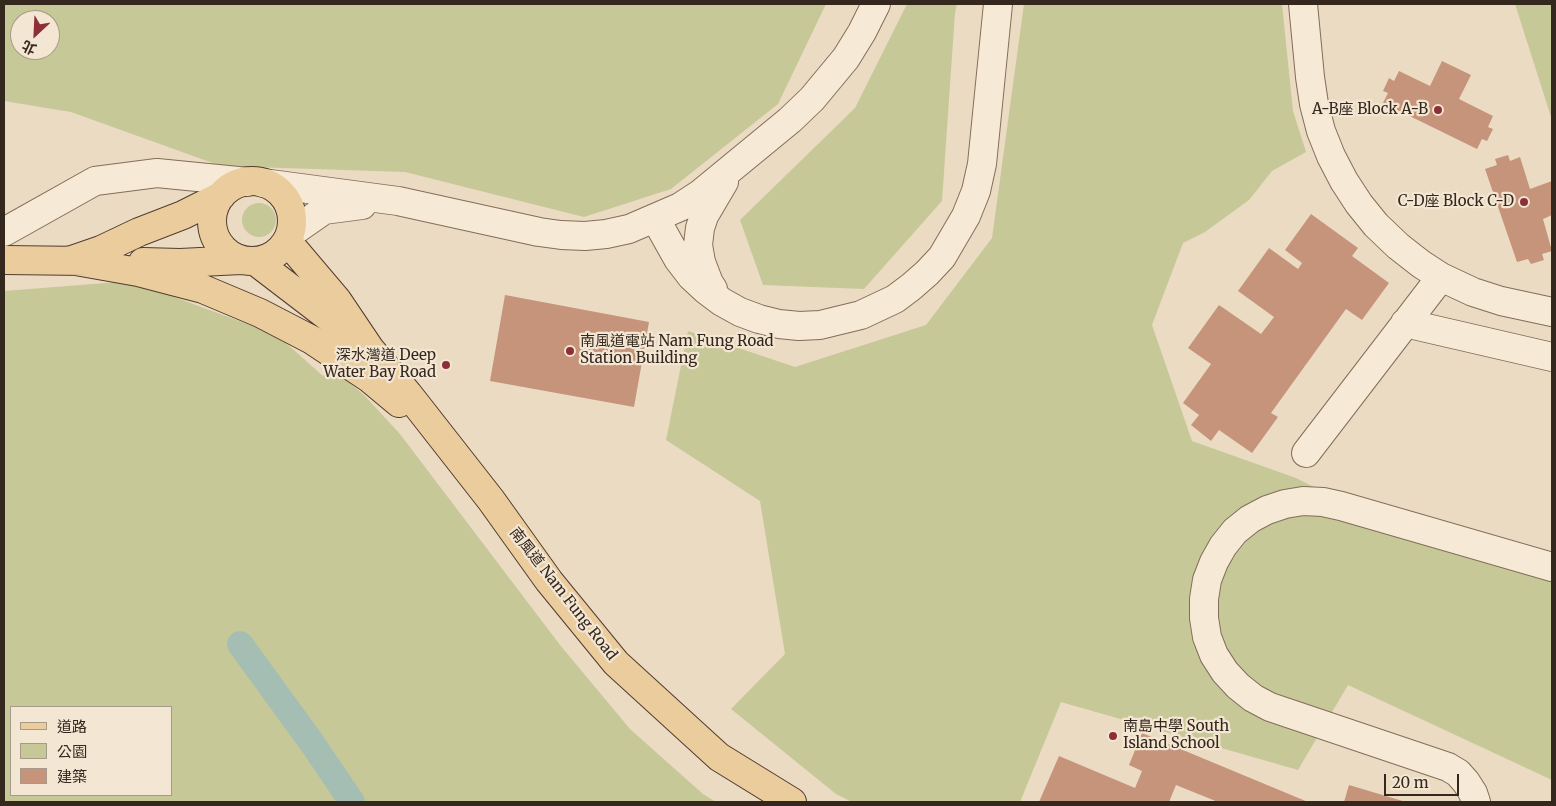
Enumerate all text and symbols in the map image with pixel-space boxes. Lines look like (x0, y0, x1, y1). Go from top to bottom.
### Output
north arrow (10, 10, 60, 60)
text: 北 (19, 37, 39, 59)
place label: A-B座 Block A-B (1312, 101, 1428, 119)
marker: A-B座 Block A-B (1432, 104, 1444, 116)
place label: C-D座 Block C-D (1398, 193, 1514, 211)
marker: C-D座 Block C-D (1518, 196, 1530, 208)
place label: 南風道電站 Nam Fung Road Station Building (580, 333, 774, 368)
marker: 南風道電站 Nam Fung Road Station Building (564, 345, 576, 357)
place label: 深水灣道 Deep Water Bay Road (323, 347, 436, 382)
marker: 深水灣道 Deep Water Bay Road (440, 359, 452, 371)
street label: 南風道 Nam Fung Road (506, 524, 620, 664)
legend (10, 706, 172, 796)
text: 道路 (57, 717, 87, 736)
place label: 南島中學 South Island School (1123, 718, 1229, 753)
marker: 南島中學 South Island School (1107, 730, 1119, 742)
text: 公園 (57, 742, 87, 761)
scale bar (1386, 764, 1461, 796)
text: 建築 (57, 767, 87, 786)
text: 20 m (1392, 773, 1429, 792)

